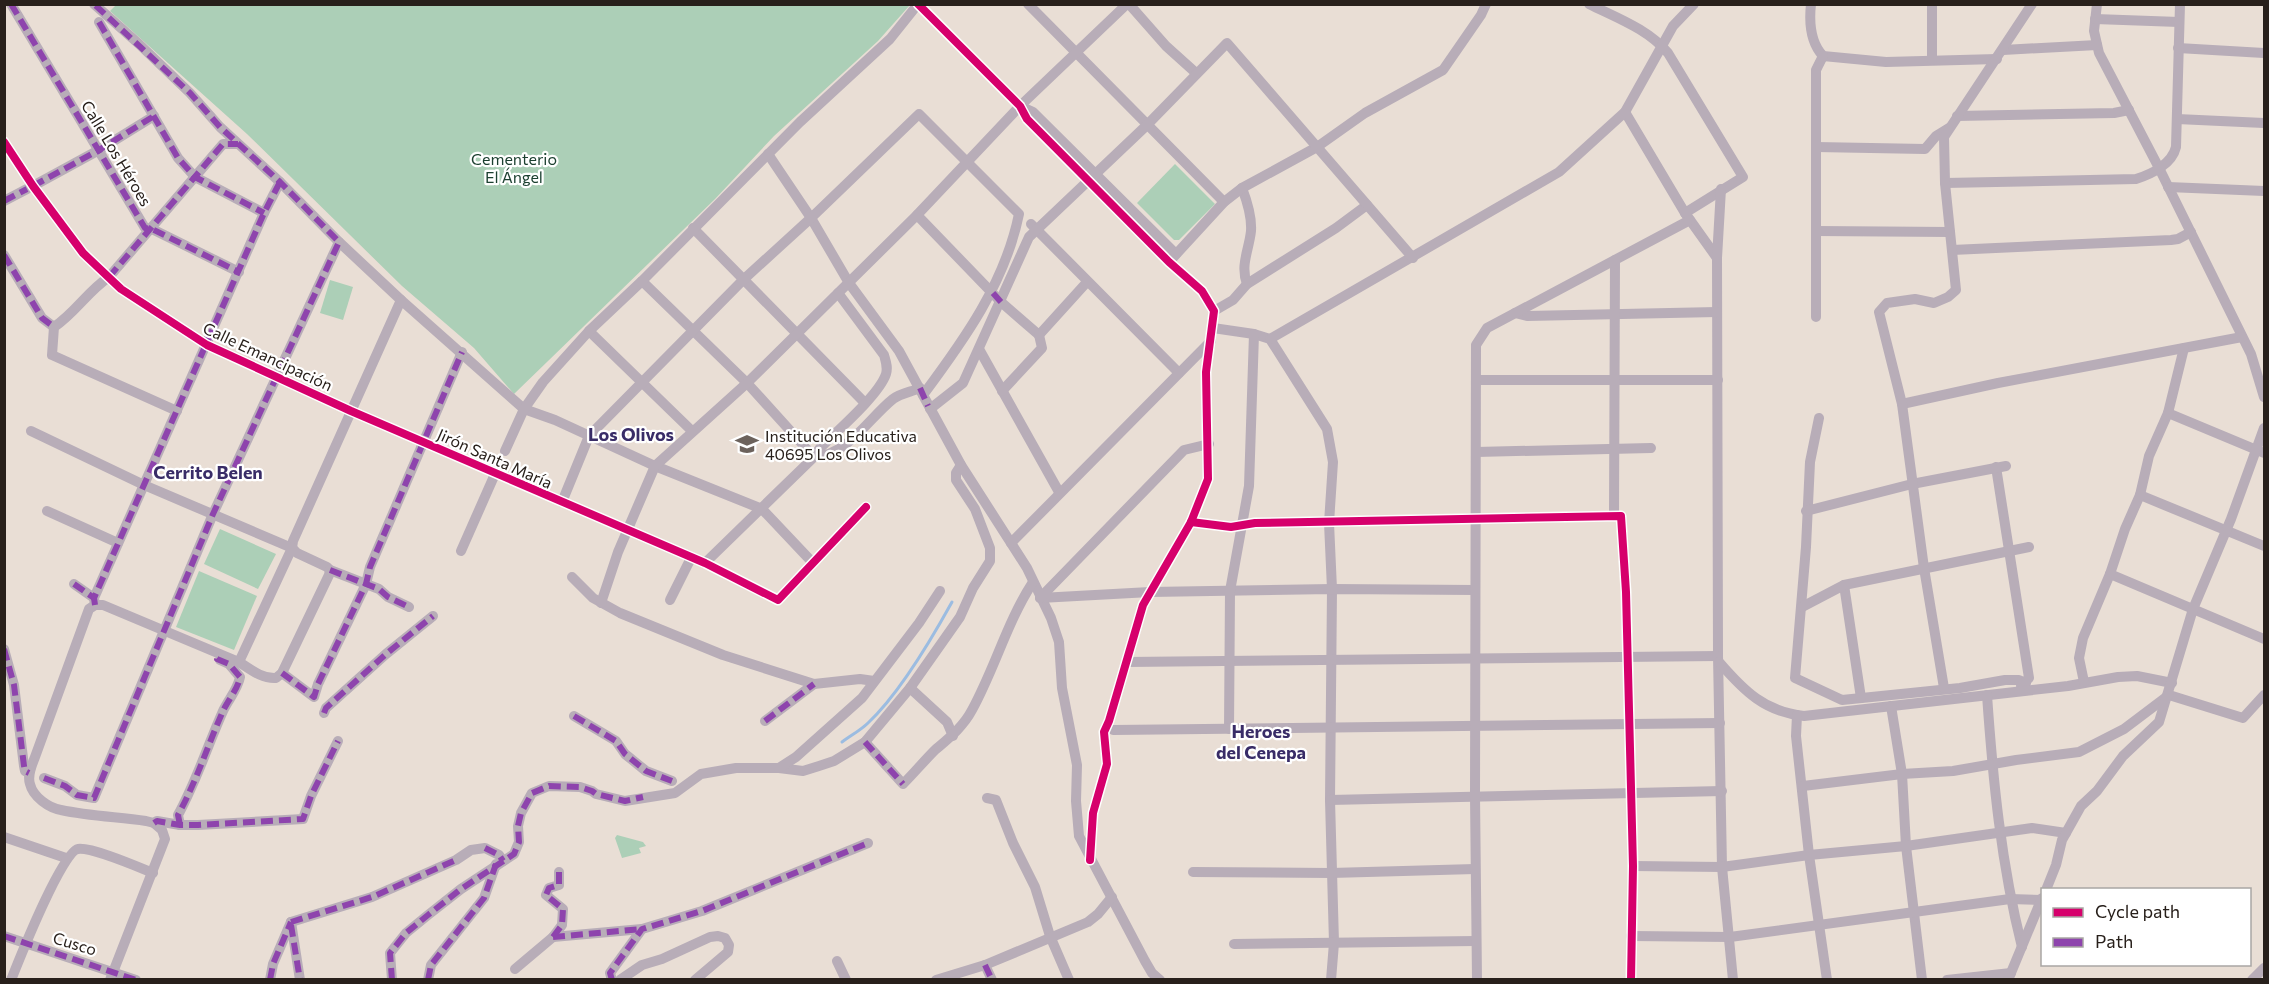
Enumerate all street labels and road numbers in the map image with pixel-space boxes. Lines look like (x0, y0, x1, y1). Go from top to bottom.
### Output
street label: Calle Los Héroes (78, 97, 156, 209)
street label: Calle Emancipación (200, 318, 336, 394)
street label: Jirón Santa María (434, 424, 556, 492)
street label: Cusco (51, 927, 99, 959)

